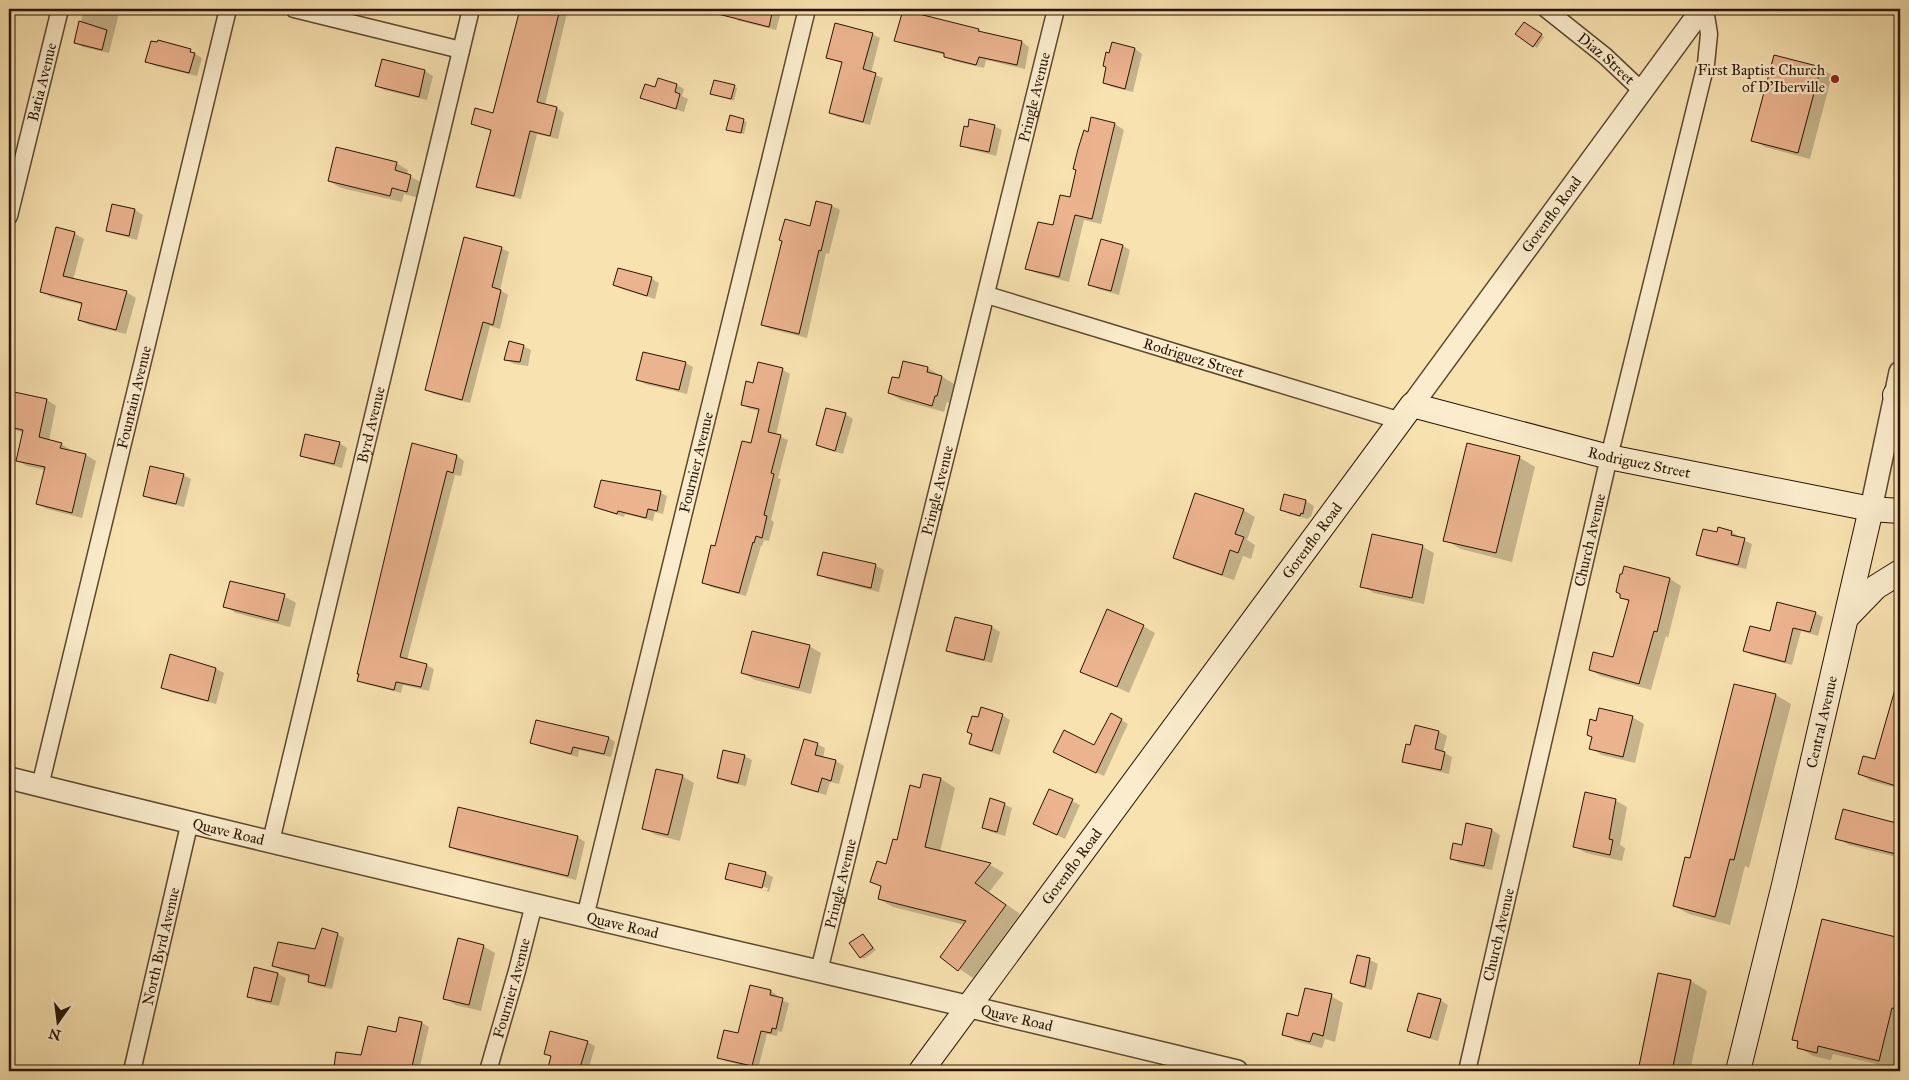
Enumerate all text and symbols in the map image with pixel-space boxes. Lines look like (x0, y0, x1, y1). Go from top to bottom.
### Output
street label: Diaz Street (1574, 29, 1639, 89)
street label: Batia Avenue (24, 41, 60, 123)
street label: Pringle Avenue (1015, 50, 1054, 144)
place label: First Baptist Church of D'Iberville (1698, 61, 1826, 96)
marker: First Baptist Church of D'Iberville (1829, 73, 1841, 85)
street label: Gorenflo Road (1518, 173, 1586, 256)
street label: Rodriguez Street (1141, 334, 1247, 382)
street label: Fountain Avenue (113, 344, 155, 451)
street label: Byrd Avenue (353, 385, 389, 465)
street label: Fournier Avenue (675, 410, 717, 515)
street label: Rodriguez Street (1586, 443, 1693, 482)
street label: Pringle Avenue (918, 444, 957, 537)
street label: Church Avenue (1570, 492, 1609, 588)
street label: Gorenflo Road (1278, 499, 1346, 582)
street label: Central Avenue (1802, 674, 1841, 770)
street label: Quave Road (191, 814, 267, 849)
street label: Gorenflo Road (1038, 825, 1106, 908)
street label: Pringle Avenue (821, 837, 860, 930)
street label: North Byrd Avenue (138, 885, 183, 1007)
street label: Church Avenue (1479, 886, 1518, 983)
street label: Quave Road (585, 908, 661, 942)
street label: Fournier Avenue (489, 936, 534, 1040)
north arrow (32, 998, 82, 1048)
street label: Quave Road (979, 1001, 1055, 1035)
text: N (47, 1024, 63, 1044)

